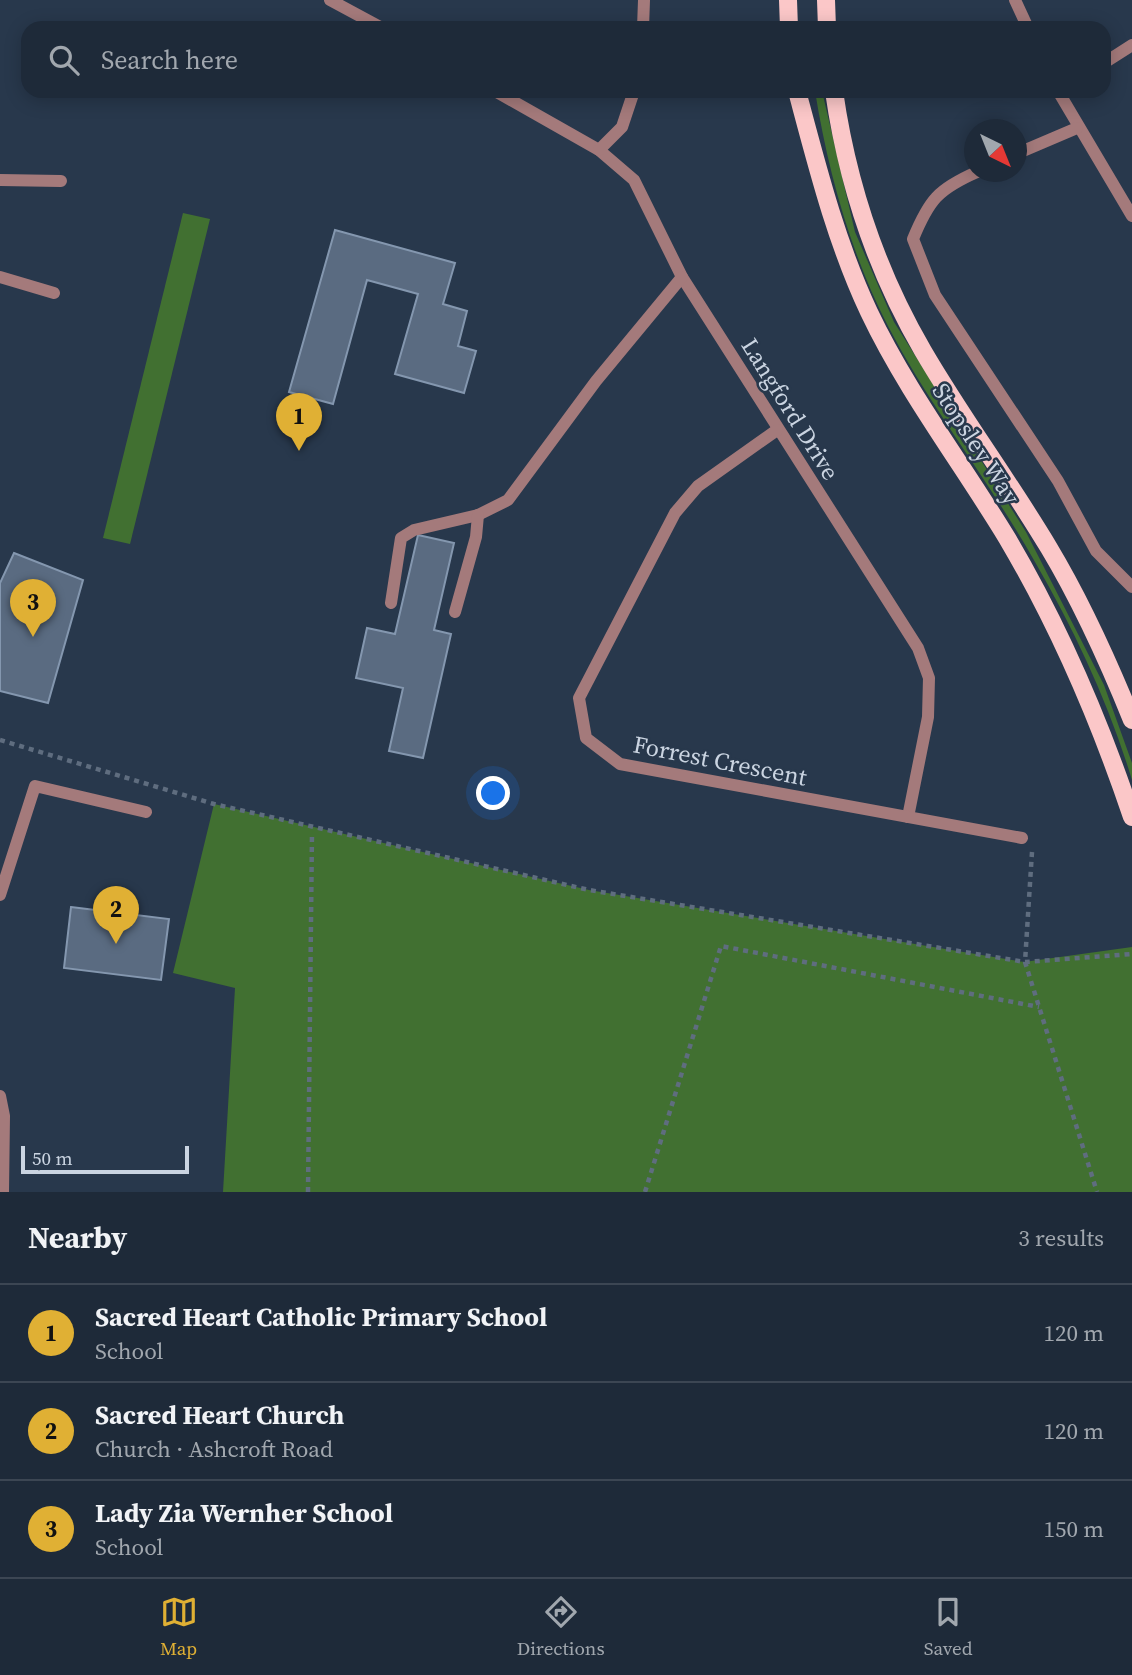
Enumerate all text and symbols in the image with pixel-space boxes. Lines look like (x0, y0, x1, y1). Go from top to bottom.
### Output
search box (21, 21, 1111, 98)
icon: search (45, 41, 83, 79)
text: Search here (101, 42, 238, 78)
north arrow (964, 119, 1027, 182)
street label: Langford Drive (734, 331, 847, 486)
street label: Stopsley Way (925, 376, 1028, 512)
pin: 1 (276, 393, 322, 451)
pin: 3 (10, 579, 56, 637)
street label: Forrest Crescent (631, 728, 810, 794)
your location (476, 776, 510, 810)
pin: 2 (93, 886, 139, 944)
scale bar (21, 1143, 189, 1175)
text: 50 m (32, 1145, 73, 1171)
text: Nearby (28, 1217, 127, 1258)
text: 3 results (1018, 1222, 1104, 1254)
text: Sacred Heart Catholic Primary School (95, 1299, 547, 1335)
text: 1 (45, 1317, 57, 1349)
text: 120 m (1043, 1317, 1104, 1349)
text: School (95, 1335, 163, 1367)
text: Sacred Heart Church (95, 1397, 344, 1433)
text: 2 (45, 1415, 57, 1447)
text: 120 m (1043, 1415, 1104, 1447)
text: Church · Ashcroft Road (95, 1433, 333, 1465)
text: Lady Zia Wernher School (95, 1495, 393, 1531)
text: 3 (45, 1513, 57, 1545)
text: 150 m (1043, 1513, 1104, 1545)
text: School (95, 1531, 163, 1563)
tab: Map (160, 1593, 198, 1661)
tab: Directions (517, 1593, 605, 1661)
tab: Saved (924, 1593, 972, 1661)

